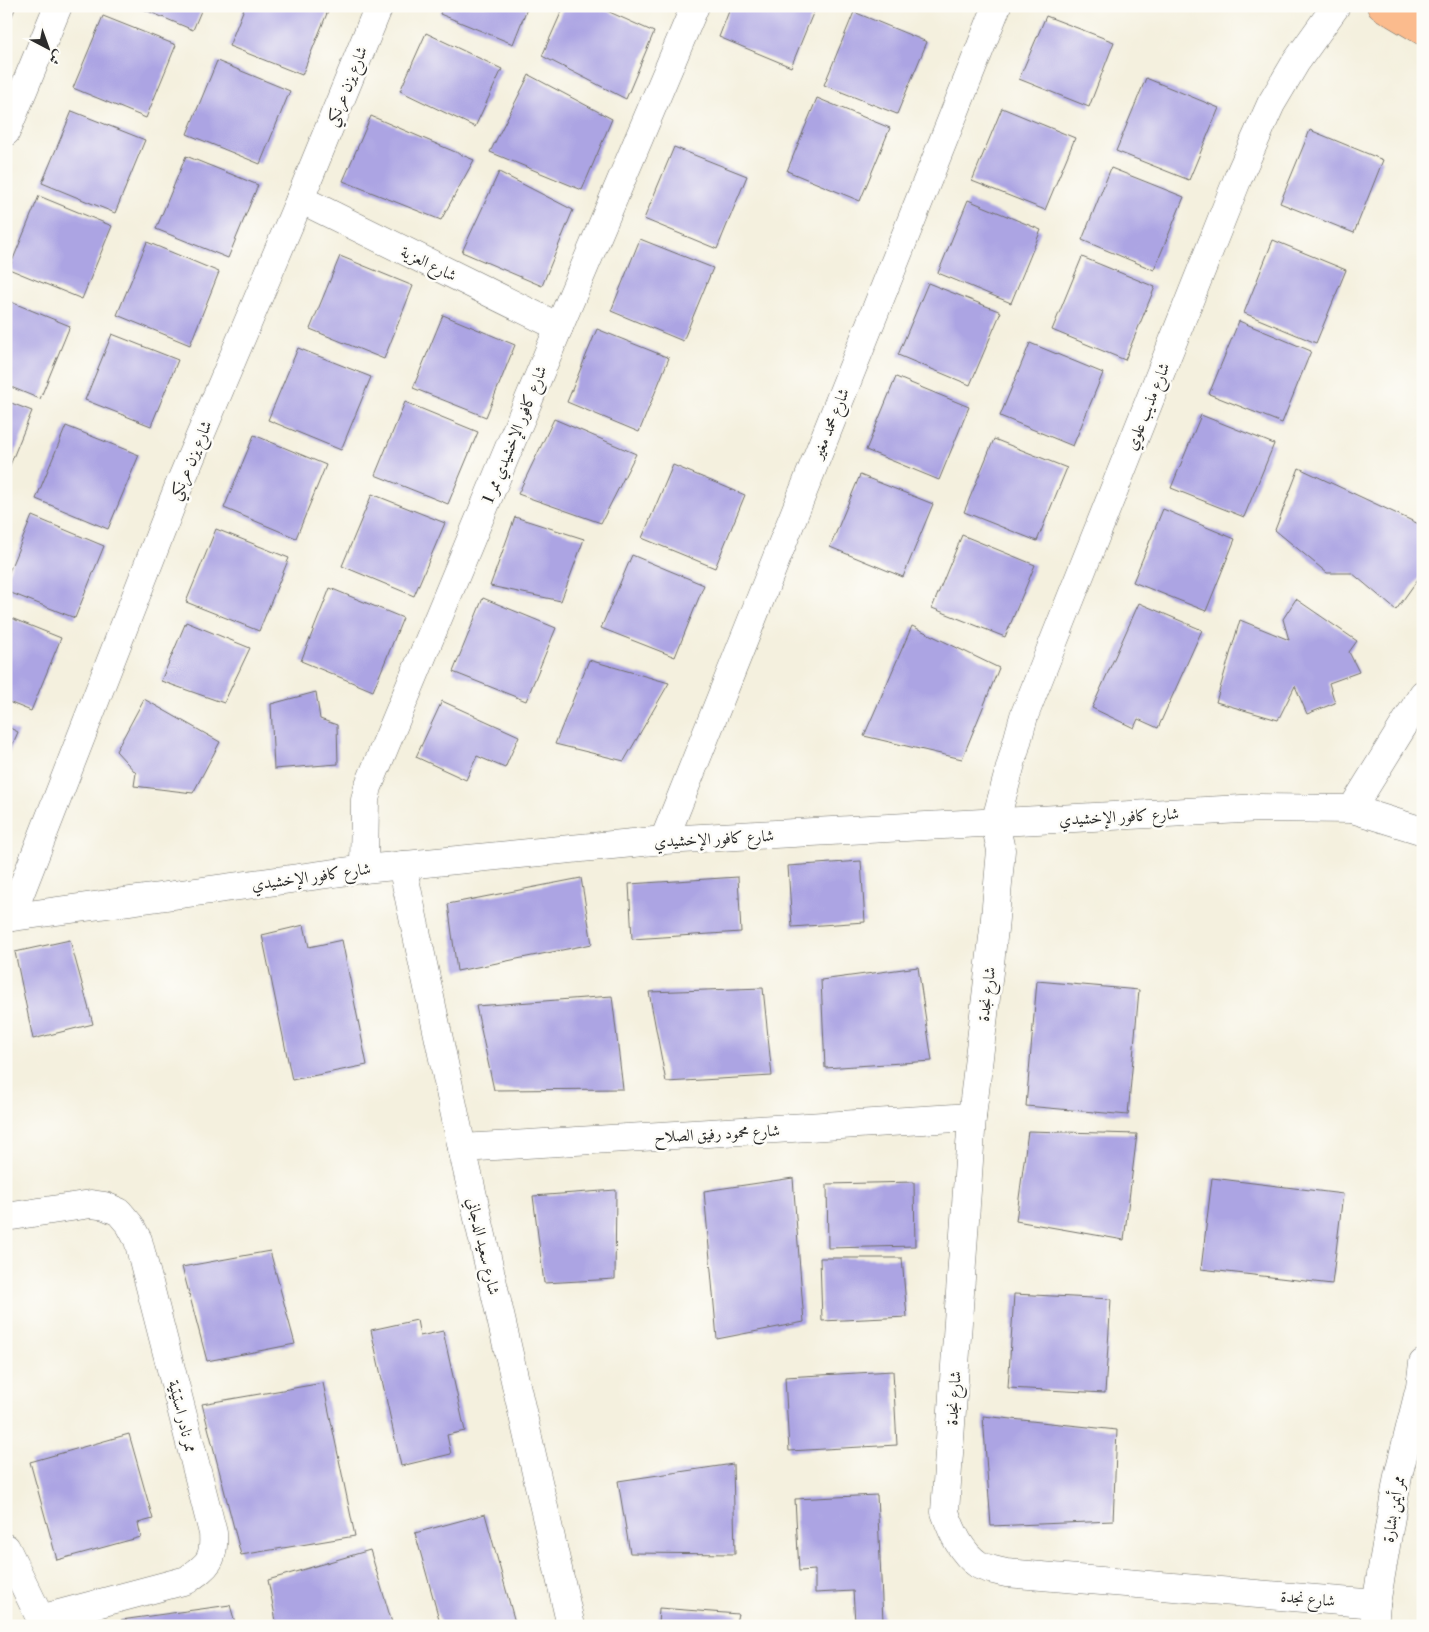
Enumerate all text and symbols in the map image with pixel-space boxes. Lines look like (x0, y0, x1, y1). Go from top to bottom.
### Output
north arrow (22, 22, 72, 72)
street label: شارع يزن عرنكي (322, 43, 377, 131)
text: ش (45, 46, 67, 68)
street label: شارع العزية (396, 242, 460, 289)
street label: شارع مذيب علوي (1121, 360, 1177, 454)
street label: شارع كافور الإخشيدي ممر 1 (478, 363, 554, 507)
street label: شارع محمد مغير (807, 385, 857, 465)
street label: شارع يزن عرنكي (165, 417, 221, 505)
street label: شارع كافور الإخشيدي (1058, 804, 1180, 833)
street label: شارع كافور الإخشيدي (653, 826, 775, 855)
street label: شارع كافور الإخشيدي (250, 859, 373, 898)
street label: شارع نجدة (974, 966, 1003, 1023)
street label: شارع محمود رفيق الصلاح (653, 1121, 781, 1151)
street label: شارع سعيد الدجاني (459, 1196, 504, 1298)
street label: شارع نجدة (942, 1370, 969, 1426)
street label: ممر نادر استيتية (163, 1378, 201, 1454)
street label: ممر أيمن بشارة (1376, 1474, 1411, 1544)
street label: شارع نجدة (1279, 1587, 1336, 1614)

